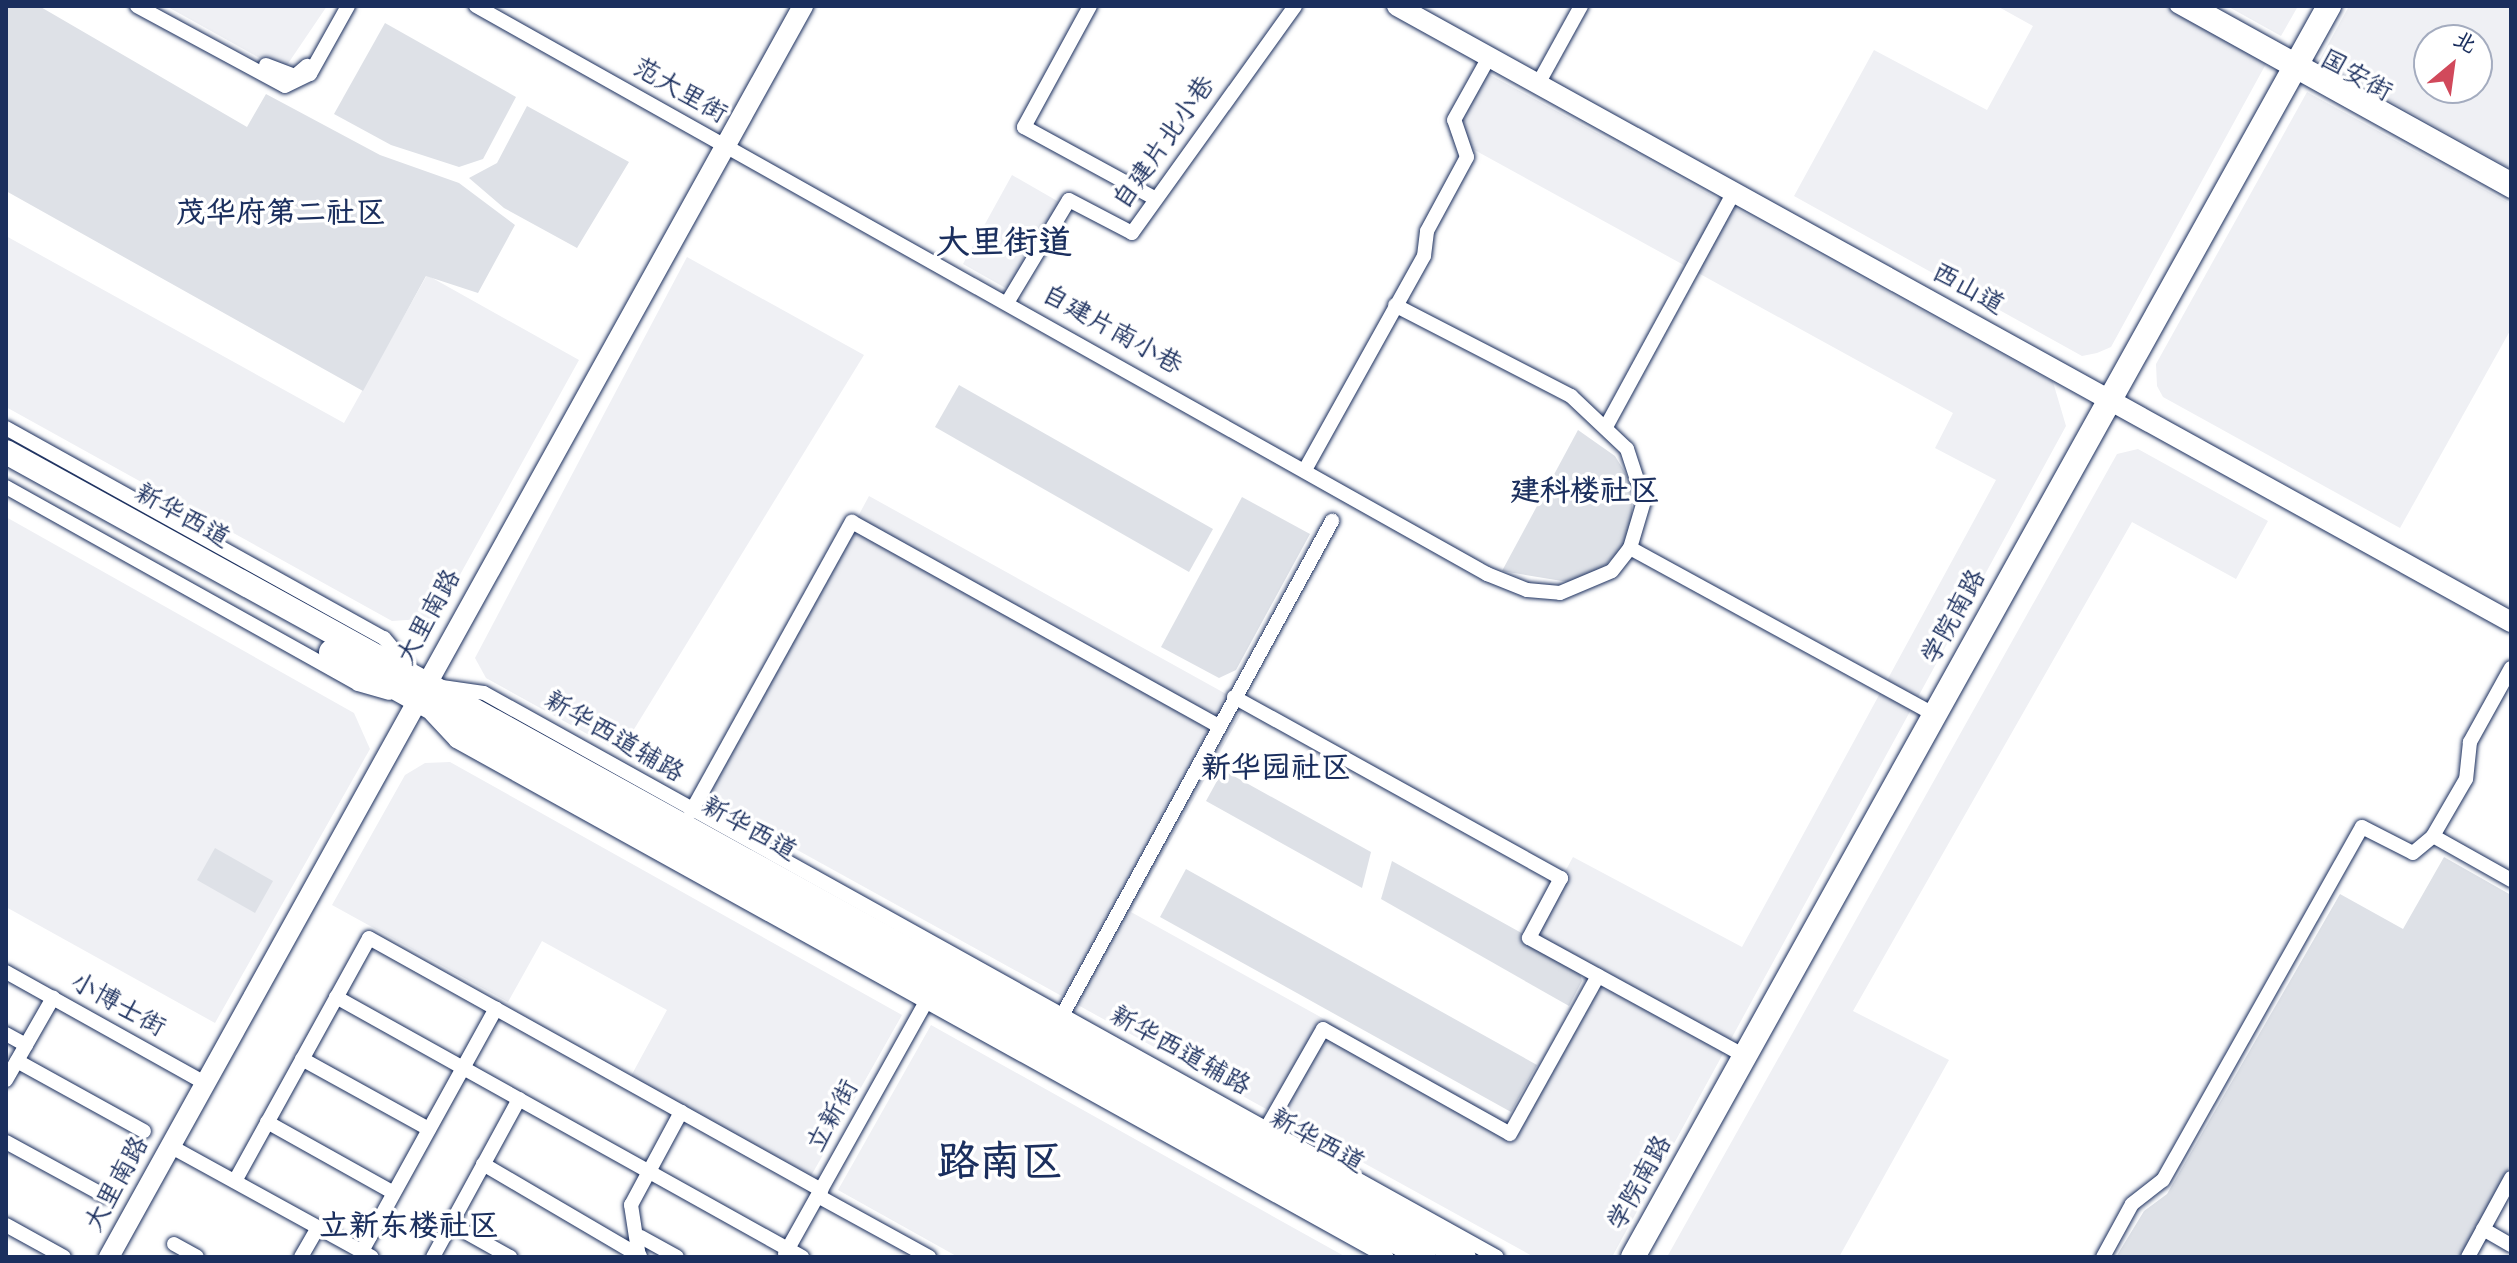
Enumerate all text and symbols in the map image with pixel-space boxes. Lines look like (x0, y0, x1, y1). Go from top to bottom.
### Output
north arrow (2413, 24, 2493, 104)
text: 北 (2447, 25, 2481, 63)
street label: 国安街 (2313, 45, 2397, 111)
street label: 范大里街 (626, 53, 732, 133)
street label: 自建片北小巷 (1108, 71, 1224, 217)
district label: 茂华府第二社区 (176, 199, 386, 235)
district label: 大里街道 (936, 227, 1072, 267)
street label: 西山道 (1925, 258, 2009, 324)
street label: 自建片南小巷 (1035, 281, 1187, 383)
district label: 建科楼社区 (1510, 477, 1660, 513)
street label: 新华西道 (128, 479, 234, 557)
street label: 大里南路 (392, 565, 470, 671)
street label: 学院南路 (1917, 565, 1995, 671)
street label: 新华西道辅路 (538, 686, 688, 792)
district label: 新华园社区 (1201, 754, 1351, 790)
street label: 新华西道 (695, 792, 801, 870)
street label: 小博士街 (64, 968, 170, 1046)
street label: 新华西道辅路 (1103, 1002, 1255, 1104)
street label: 立新街 (802, 1075, 868, 1159)
street label: 新华西道 (1263, 1104, 1369, 1182)
street label: 学院南路 (1603, 1131, 1681, 1237)
street label: 大里南路 (80, 1132, 158, 1238)
district label: 路南区 (937, 1142, 1063, 1192)
district label: 立新东楼社区 (319, 1212, 499, 1248)

